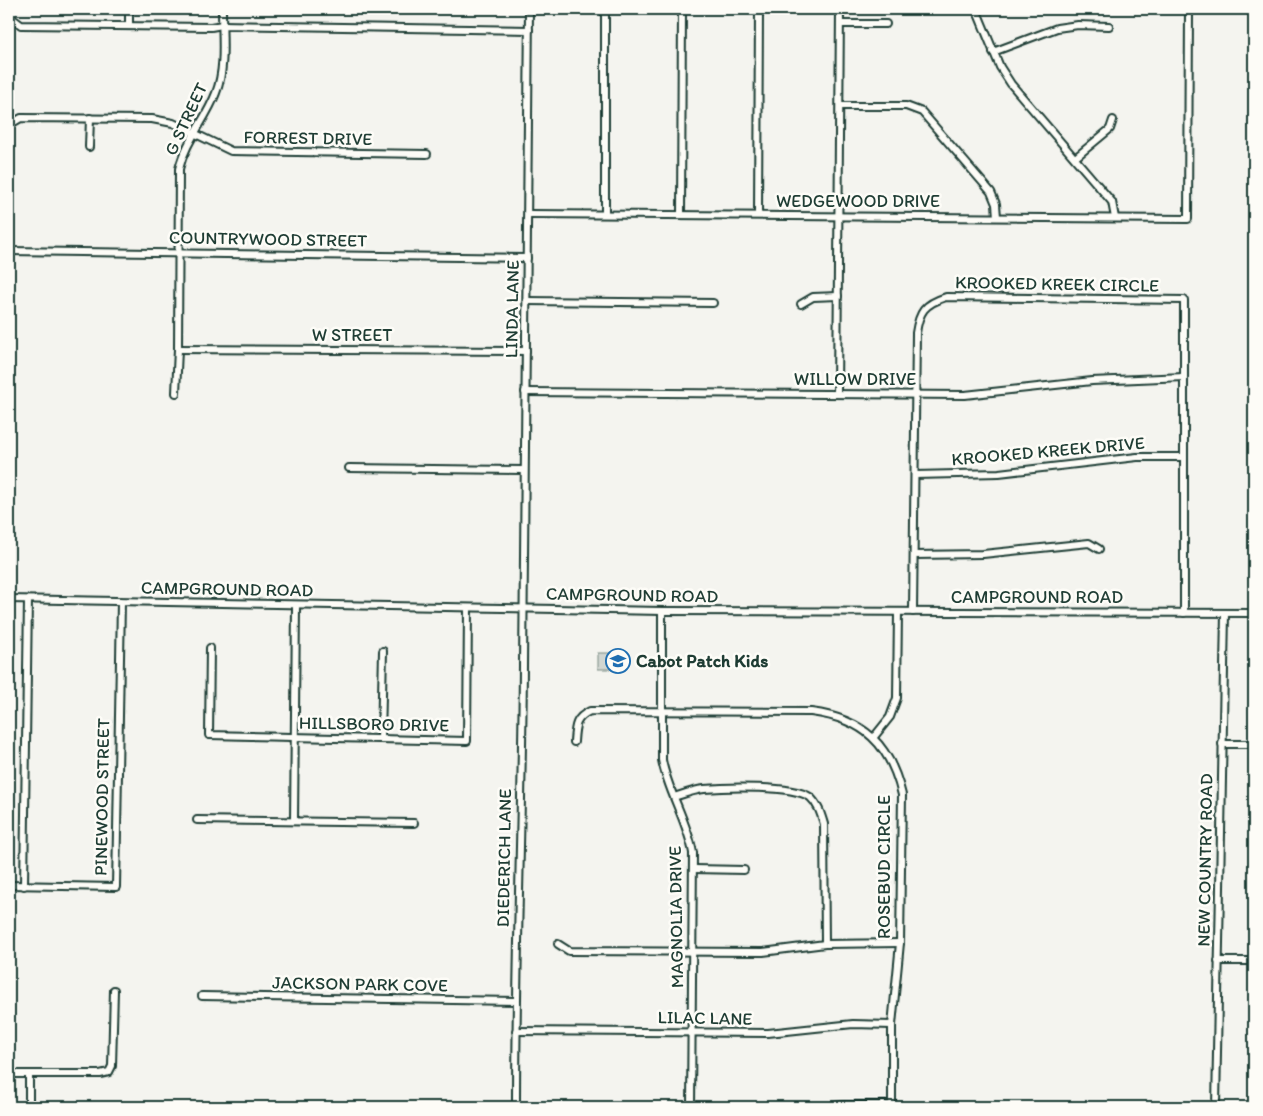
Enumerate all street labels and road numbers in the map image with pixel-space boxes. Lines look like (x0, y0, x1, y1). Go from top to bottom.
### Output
street label: G STREET (160, 79, 212, 159)
street label: FORREST DRIVE (243, 126, 373, 150)
street label: WEDGEWOOD DRIVE (776, 190, 940, 212)
street label: COUNTRYWOOD STREET (169, 226, 367, 252)
street label: LINDA LANE (500, 260, 524, 358)
street label: KROOKED KREEK CIRCLE (955, 271, 1159, 297)
street label: W STREET (312, 324, 392, 346)
street label: WILLOW DRIVE (794, 368, 916, 390)
street label: KROOKED KREEK DRIVE (951, 432, 1146, 470)
street label: CAMPGROUND ROAD (141, 576, 313, 602)
street label: CAMPGROUND ROAD (546, 582, 718, 608)
street label: CAMPGROUND ROAD (951, 586, 1123, 608)
street label: HILLSBORO DRIVE (299, 712, 449, 736)
street label: PINEWOOD STREET (90, 718, 114, 876)
street label: NEW COUNTRY ROAD (1192, 773, 1218, 947)
street label: DIEDERICH LANE (492, 788, 516, 928)
street label: ROSEBUD CIRCLE (873, 795, 895, 939)
street label: MAGNOLIA DRIVE (664, 846, 688, 988)
street label: JACKSON PARK COVE (272, 971, 448, 997)
street label: LILAC LANE (657, 1006, 753, 1030)

